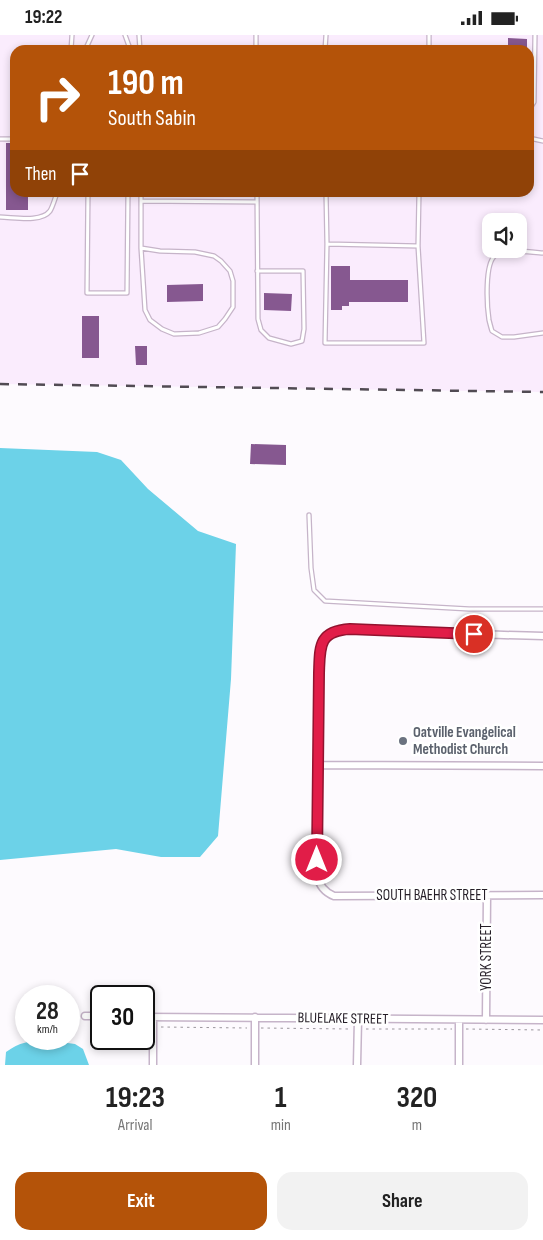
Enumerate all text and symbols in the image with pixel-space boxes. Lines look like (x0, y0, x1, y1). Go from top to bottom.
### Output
text: 19:22 (25, 6, 62, 29)
text: 190 m (108, 62, 184, 105)
icon: right (25, 65, 90, 130)
text: South Sabin (108, 105, 196, 132)
icon: arrive (66, 160, 94, 188)
text: Then (25, 163, 56, 186)
map controls (482, 213, 527, 258)
button: sound (482, 213, 527, 258)
pin (453, 613, 495, 655)
icon: arrive (460, 620, 488, 648)
place label: Oatville Evangelical Methodist Church (413, 723, 516, 759)
marker: Oatville Evangelical Methodist Church (397, 735, 409, 747)
position arrow (290, 833, 342, 885)
street label: SOUTH BAEHR STREET (376, 886, 488, 905)
street label: YORK STREET (477, 923, 496, 991)
speed limit sign: 30 (90, 985, 155, 1050)
text: 28 (36, 996, 59, 1027)
street label: BLUELAKE STREET (297, 1008, 389, 1029)
text: km/h (37, 1022, 58, 1037)
text: 19:23 (106, 1080, 165, 1116)
text: 1 (275, 1080, 287, 1116)
text: 320 (396, 1080, 437, 1116)
text: Arrival (118, 1116, 153, 1135)
text: min (271, 1116, 291, 1135)
text: m (412, 1116, 422, 1135)
button: Exit (15, 1172, 267, 1230)
button: Share (277, 1172, 528, 1230)

